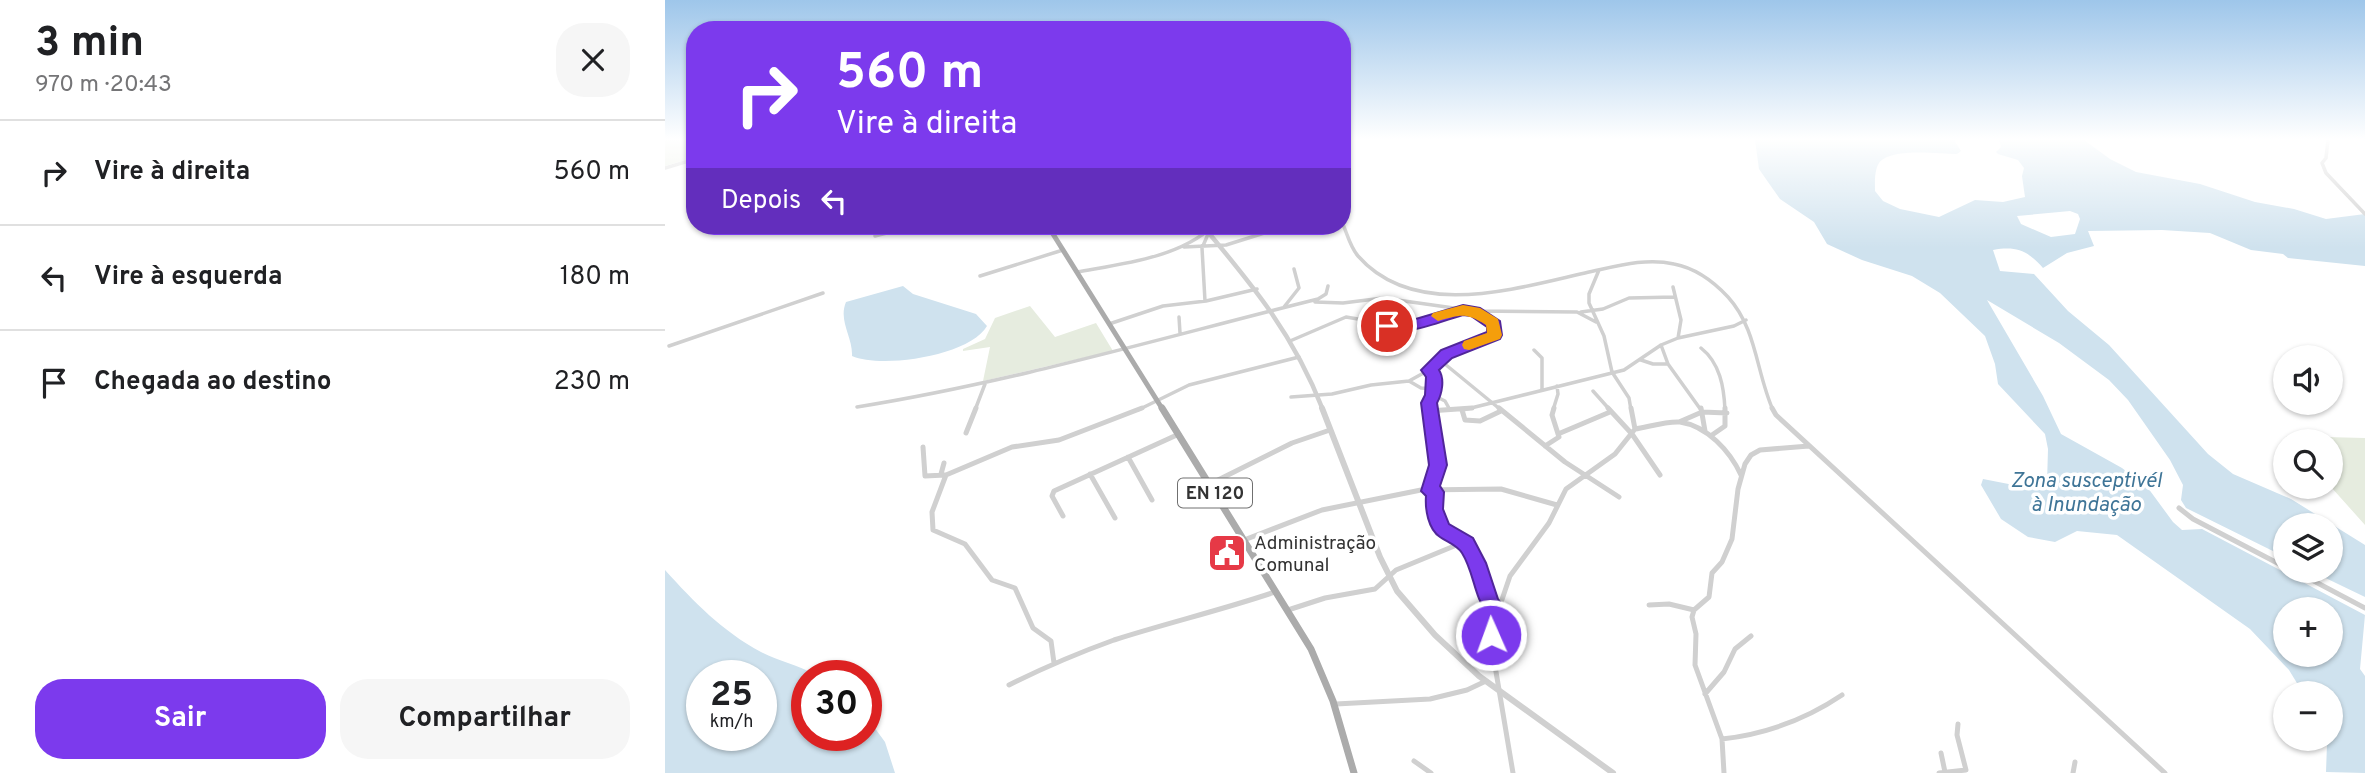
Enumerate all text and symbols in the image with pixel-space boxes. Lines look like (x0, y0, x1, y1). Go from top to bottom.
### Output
text: 3 min (35, 18, 144, 71)
button: close (556, 23, 630, 97)
text: 560 m (836, 44, 983, 106)
icon: right (721, 49, 812, 140)
text: 970 m · 20:43 (35, 71, 172, 100)
text: Vire à direita (836, 105, 1017, 145)
icon: right (35, 154, 73, 192)
text: Vire à direita (94, 156, 250, 189)
text: 560 m (554, 156, 630, 189)
icon: left (815, 182, 853, 220)
text: Depois (721, 185, 801, 218)
icon: left (35, 259, 73, 297)
text: Vire à esquerda (94, 261, 282, 294)
text: 180 m (560, 261, 630, 294)
pin (1357, 296, 1417, 356)
icon: arrive (1368, 307, 1406, 345)
map controls (2273, 345, 2343, 751)
button: sound (2273, 345, 2343, 415)
icon: arrive (35, 364, 73, 402)
text: Chegada ao destino (94, 366, 331, 399)
text: 230 m (554, 366, 630, 399)
button: search (2273, 429, 2343, 499)
water label: Zona susceptivél à Inundação (2010, 468, 2163, 519)
road number: EN 120 (1178, 478, 1252, 508)
button: layers (2273, 513, 2343, 583)
public building icon: Administração Comunal (1206, 532, 1248, 574)
place label: Administração Comunal (1254, 532, 1376, 578)
button: + (2273, 597, 2343, 667)
position arrow (1454, 598, 1528, 672)
speed limit sign: 30 (791, 660, 882, 751)
text: 25 (710, 674, 753, 718)
button: Sair (35, 679, 326, 759)
button: Compartilhar (340, 679, 630, 759)
button: − (2273, 681, 2343, 751)
text: km/h (710, 711, 753, 734)

